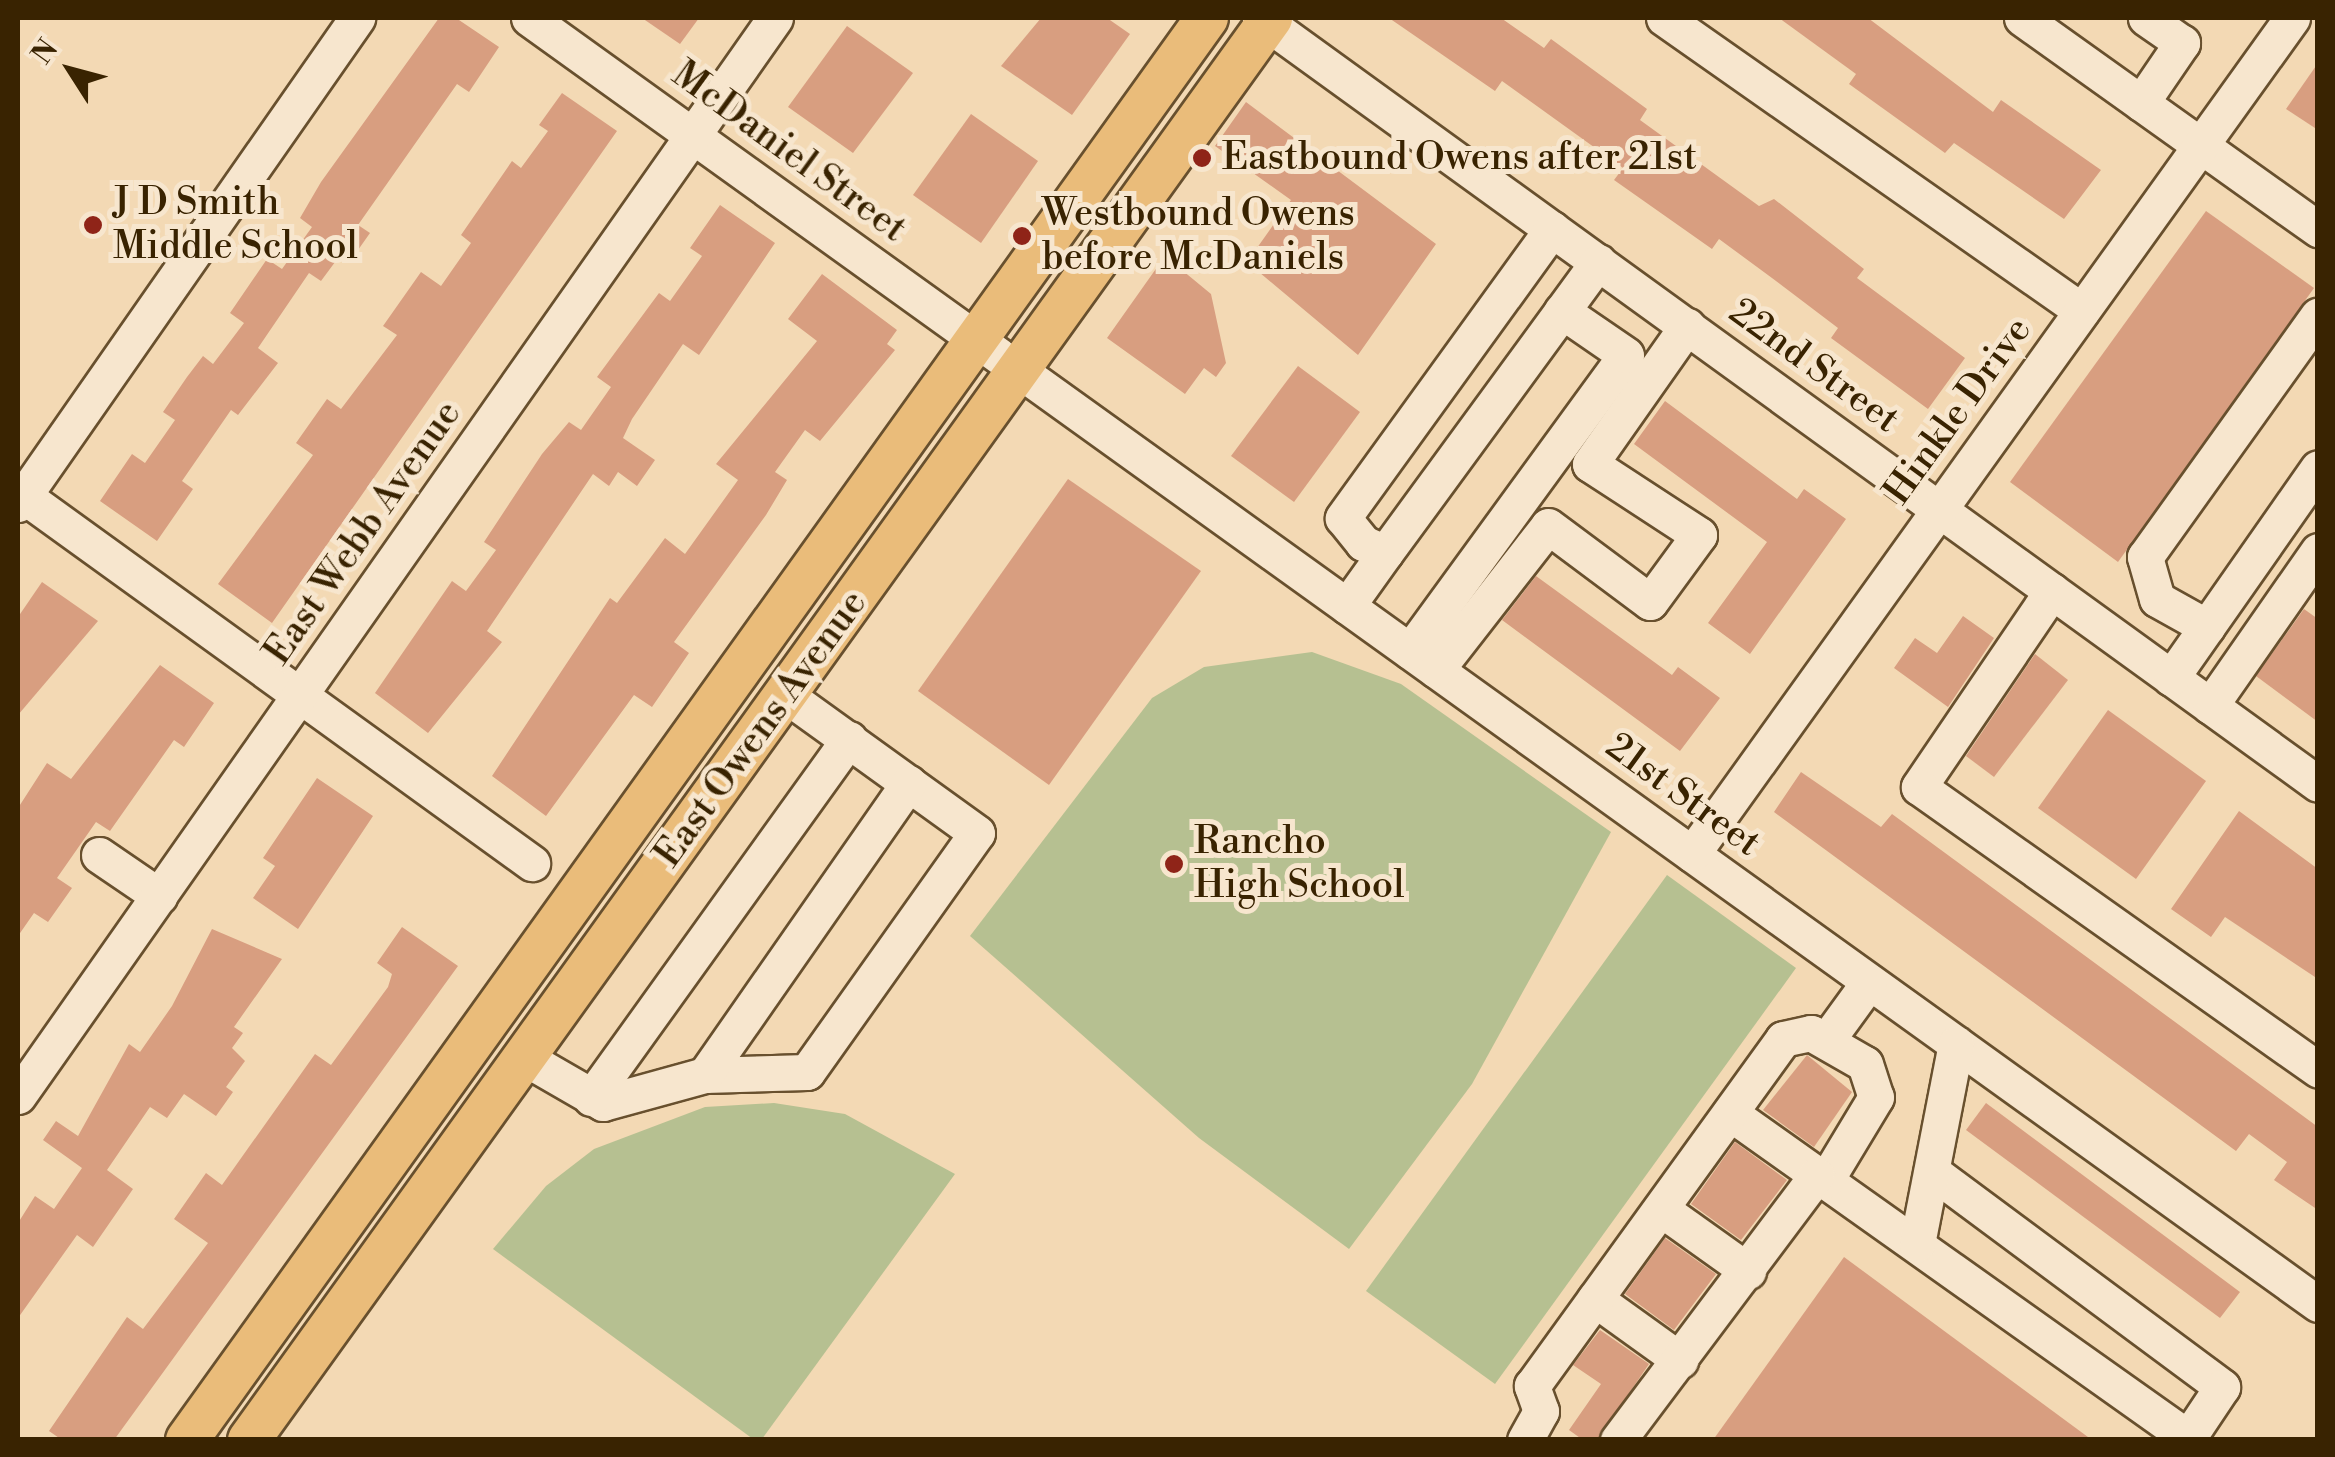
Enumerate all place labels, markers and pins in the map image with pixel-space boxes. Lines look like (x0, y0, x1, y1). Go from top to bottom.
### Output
place label: Eastbound Owens after 21st (1222, 135, 1697, 181)
marker: Eastbound Owens after 21st (1191, 147, 1213, 169)
place label: J D Smith Middle School (113, 180, 358, 270)
place label: Westbound Owens before McDaniels (1042, 191, 1355, 280)
marker: J D Smith Middle School (82, 214, 104, 236)
marker: Westbound Owens before McDaniels (1011, 225, 1033, 247)
place label: Rancho High School (1194, 819, 1404, 908)
marker: Rancho High School (1163, 853, 1185, 875)

